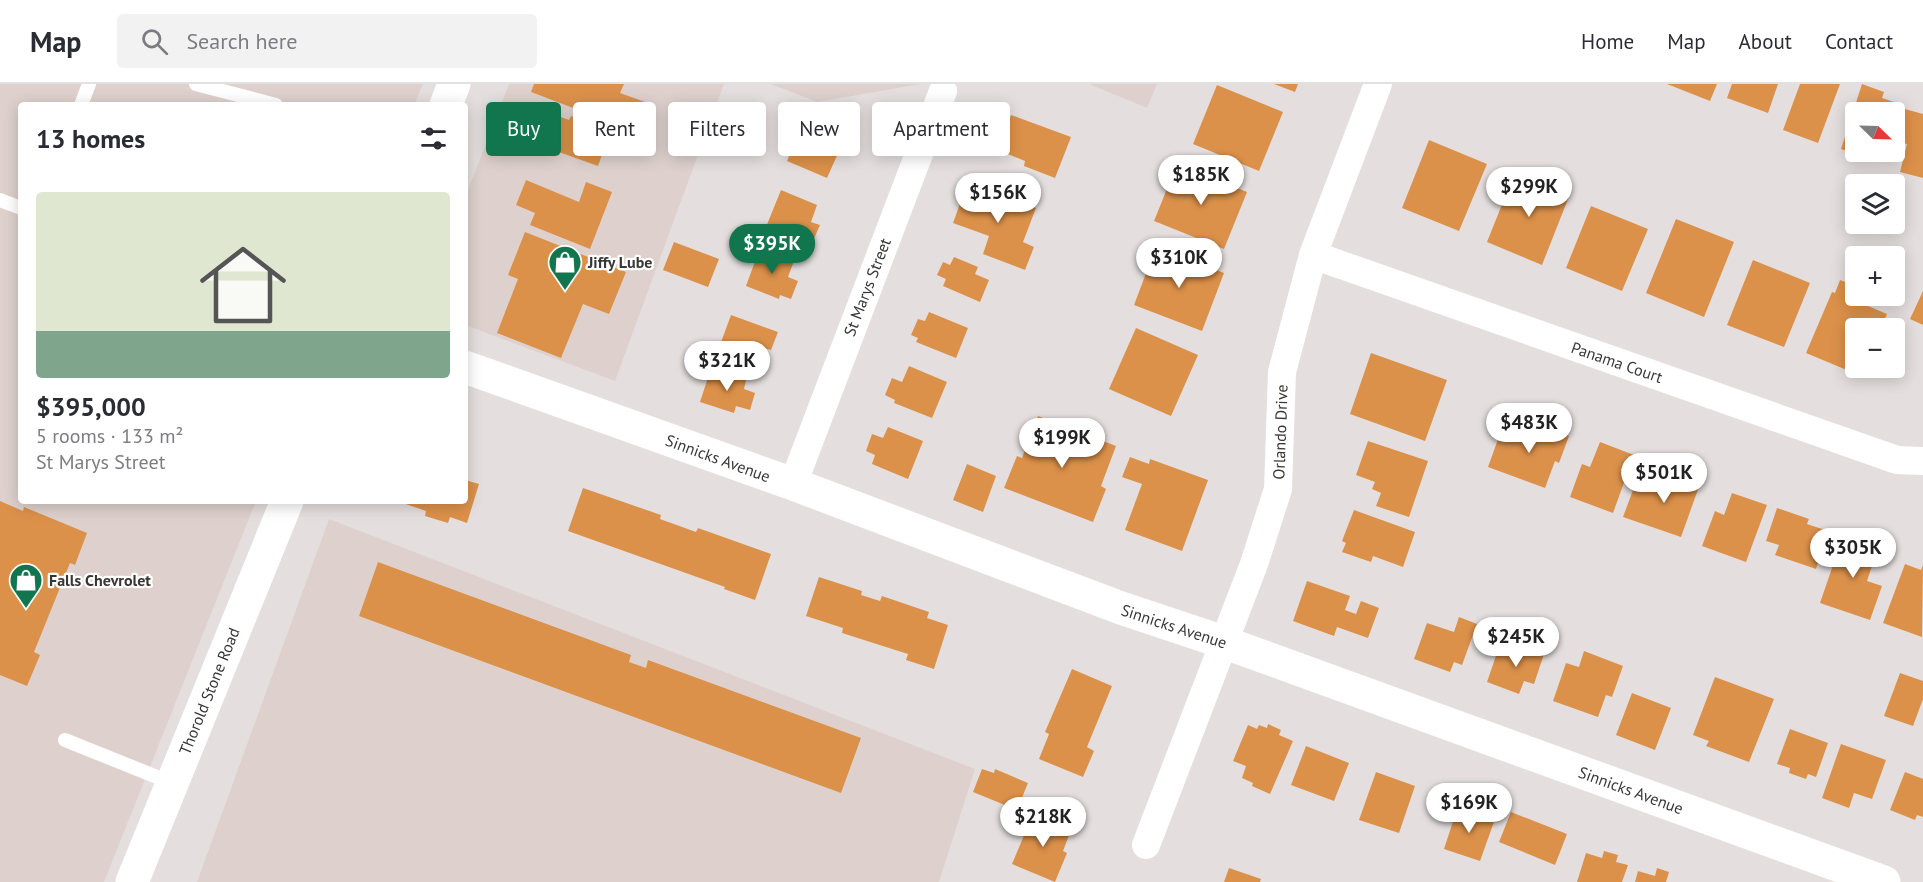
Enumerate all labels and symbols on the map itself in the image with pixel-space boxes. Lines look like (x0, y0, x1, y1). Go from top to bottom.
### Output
north arrow (1845, 102, 1905, 162)
pin: $185K (1159, 155, 1243, 206)
pin: $299K (1487, 167, 1571, 218)
pin: $156K (956, 173, 1040, 224)
pin: $395K (730, 224, 814, 275)
street label: St Marys Street (839, 235, 895, 339)
pin: $310K (1137, 238, 1221, 289)
shop icon: Jiffy Lube (547, 244, 583, 291)
place label: Jiffy Lube (587, 252, 652, 272)
street label: Panama Court (1569, 337, 1666, 387)
pin: $321K (685, 341, 769, 392)
street label: Orlando Drive (1268, 384, 1292, 480)
pin: $483K (1487, 403, 1571, 454)
pin: $199K (1020, 418, 1104, 469)
street label: Sinnicks Avenue (663, 430, 773, 486)
pin: $501K (1622, 453, 1706, 504)
pin: $305K (1811, 528, 1895, 579)
shop icon: Falls Chevrolet (8, 562, 44, 609)
place label: Falls Chevrolet (49, 570, 151, 590)
street label: Sinnicks Avenue (1119, 600, 1229, 652)
pin: $245K (1474, 617, 1558, 668)
street label: Thorold Stone Road (174, 625, 244, 757)
street label: Sinnicks Avenue (1576, 762, 1686, 818)
pin: $169K (1427, 783, 1511, 834)
pin: $218K (1001, 797, 1085, 848)

